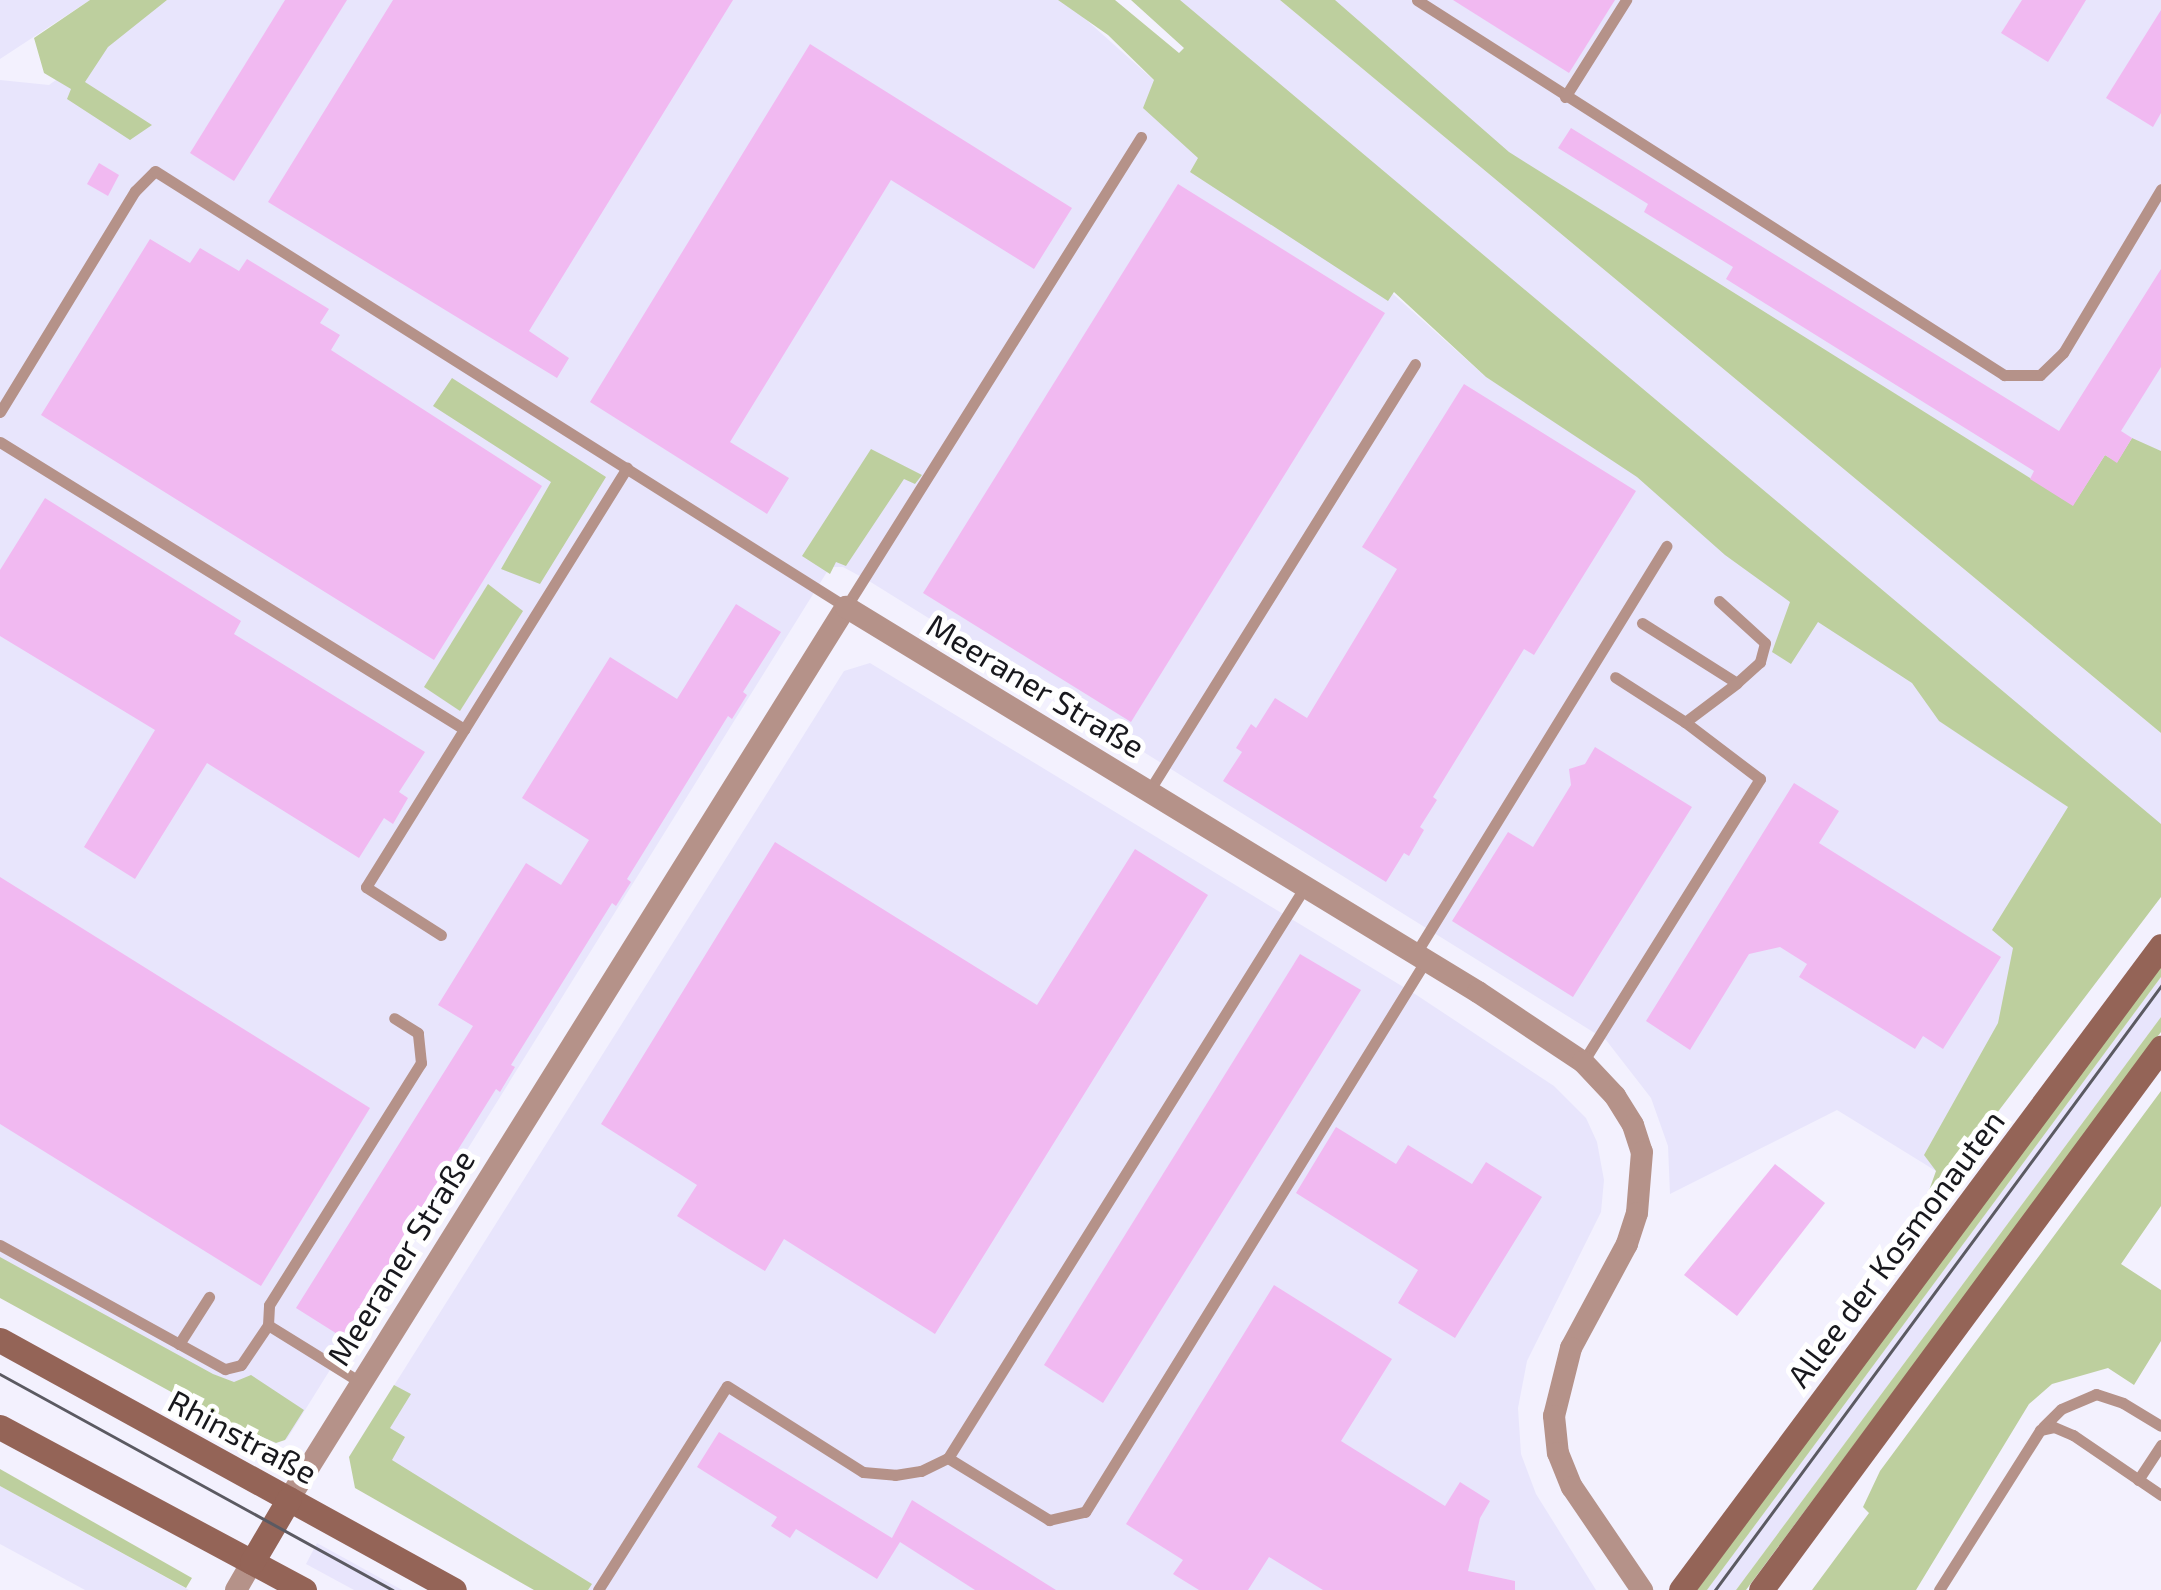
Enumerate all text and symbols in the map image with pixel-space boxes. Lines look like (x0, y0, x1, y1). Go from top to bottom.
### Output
street label: Meeraner Straße (920, 605, 1152, 765)
street label: Allee der Kosmonauten (1778, 1102, 2012, 1394)
street label: Meeraner Straße (318, 1142, 482, 1372)
street label: Rhinstraße (162, 1381, 324, 1491)

